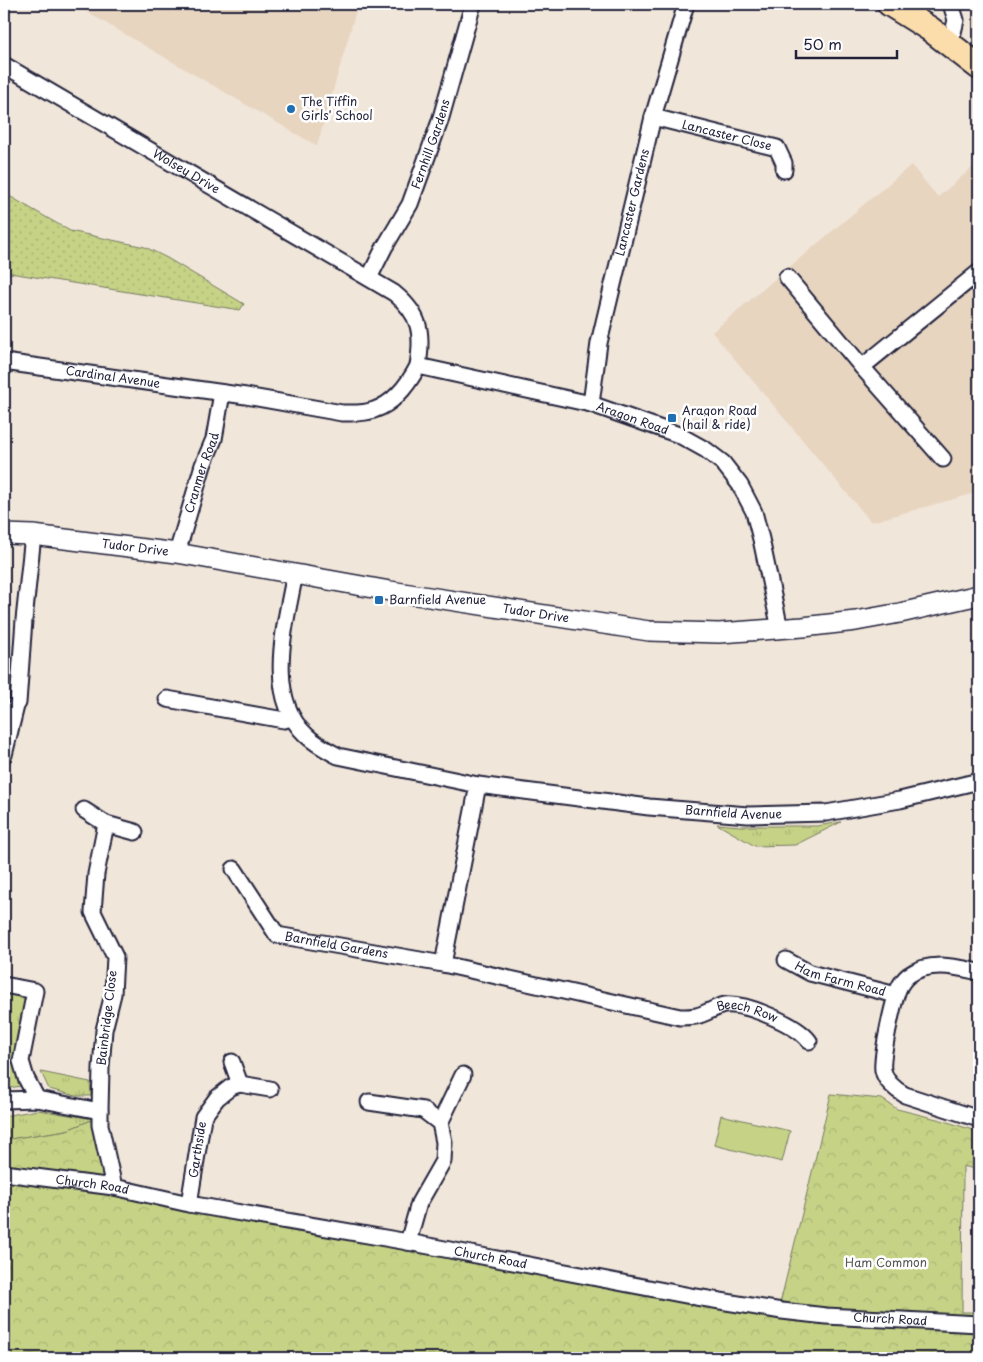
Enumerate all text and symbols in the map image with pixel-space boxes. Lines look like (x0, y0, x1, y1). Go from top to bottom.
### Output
scale bar (796, 28, 897, 60)
text: 50 m (803, 32, 842, 55)
place label: The Tiffin Girls' School (301, 92, 373, 124)
street label: Fernhill Gardens (406, 96, 454, 191)
marker: The Tiffin Girls' School (285, 103, 297, 115)
street label: Lancaster Close (680, 115, 774, 154)
street label: Wolsey Drive (150, 144, 224, 197)
street label: Lancaster Gardens (610, 146, 653, 258)
street label: Cardinal Avenue (65, 361, 162, 392)
street label: Aragon Road (594, 397, 671, 439)
place label: Aragon Road (hail & ride) (682, 401, 757, 433)
marker: Aragon Road (hail & ride) (666, 412, 678, 424)
street label: Cranmer Road (179, 431, 223, 515)
street label: Tudor Drive (101, 534, 170, 560)
place label: Barnfield Avenue (389, 590, 487, 608)
marker: Barnfield Avenue (373, 594, 385, 606)
street label: Tudor Drive (501, 599, 571, 627)
street label: Barnfield Avenue (684, 800, 783, 823)
street label: Barnfield Gardens (283, 927, 390, 962)
street label: Ham Farm Road (792, 956, 888, 1000)
street label: Bainbridge Close (91, 969, 121, 1067)
street label: Beech Row (714, 995, 781, 1026)
street label: Garthside (183, 1120, 210, 1179)
street label: Church Road (55, 1170, 131, 1198)
street label: Church Road (453, 1241, 529, 1273)
park label: Ham Common (845, 1253, 927, 1271)
street label: Church Road (853, 1307, 928, 1329)

